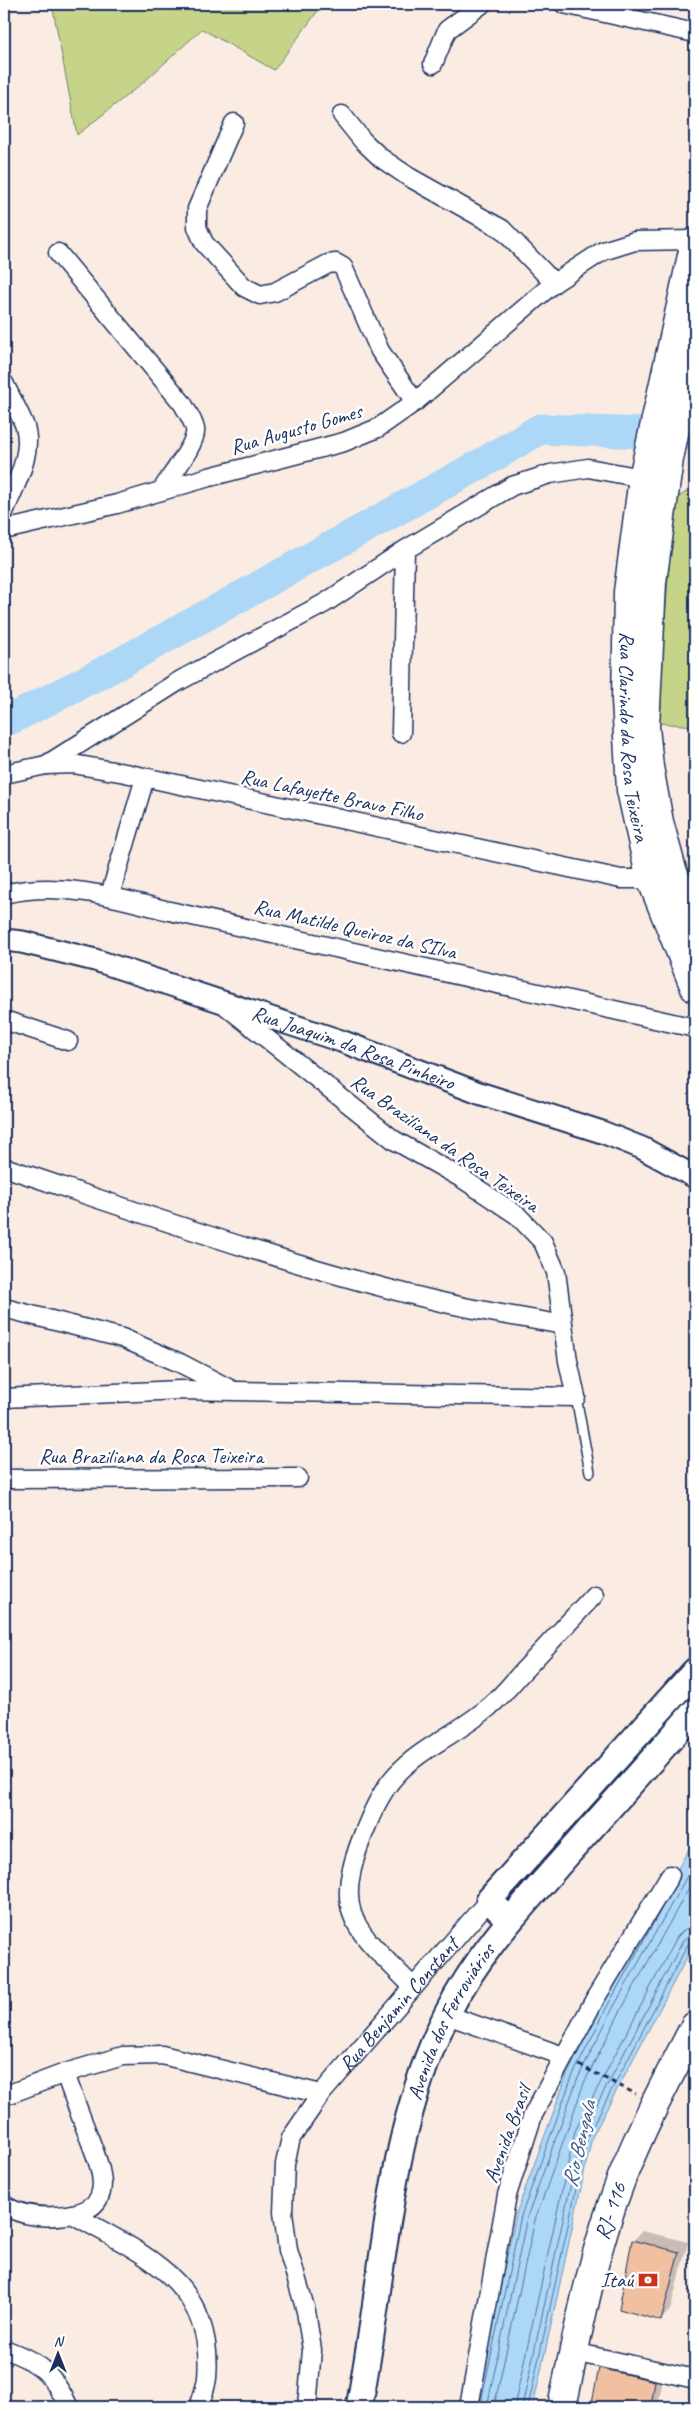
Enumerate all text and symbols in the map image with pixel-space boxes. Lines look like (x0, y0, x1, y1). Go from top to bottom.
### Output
street label: Rua Augusto Gomes (227, 397, 366, 460)
street label: Rua Clarindo da Rosa Teixeira (613, 631, 655, 846)
street label: Rua Lafayette Bravo Filho (238, 763, 427, 827)
street label: Rua Matilde Queiroz da SIlva (251, 893, 460, 965)
street label: Rua Joaquim da Rosa Pinheiro (249, 1000, 460, 1096)
street label: Rua Braziliana da Rosa Teixeira (346, 1068, 546, 1219)
street label: Rua Braziliana da Rosa Teixeira (39, 1443, 265, 1469)
street label: Rua Benjamin Constant (333, 1930, 466, 2077)
street label: Avenida dos Ferroviários (401, 1937, 502, 2103)
street label: Avenida Brasil (477, 2079, 538, 2186)
water label: Rio Bengala (556, 2096, 603, 2190)
street label: RJ- 116 (589, 2178, 632, 2242)
place label: Itaú (600, 2267, 635, 2293)
bank icon: Itaú (637, 2269, 659, 2291)
north arrow (32, 2328, 82, 2378)
text: N (54, 2333, 65, 2350)

